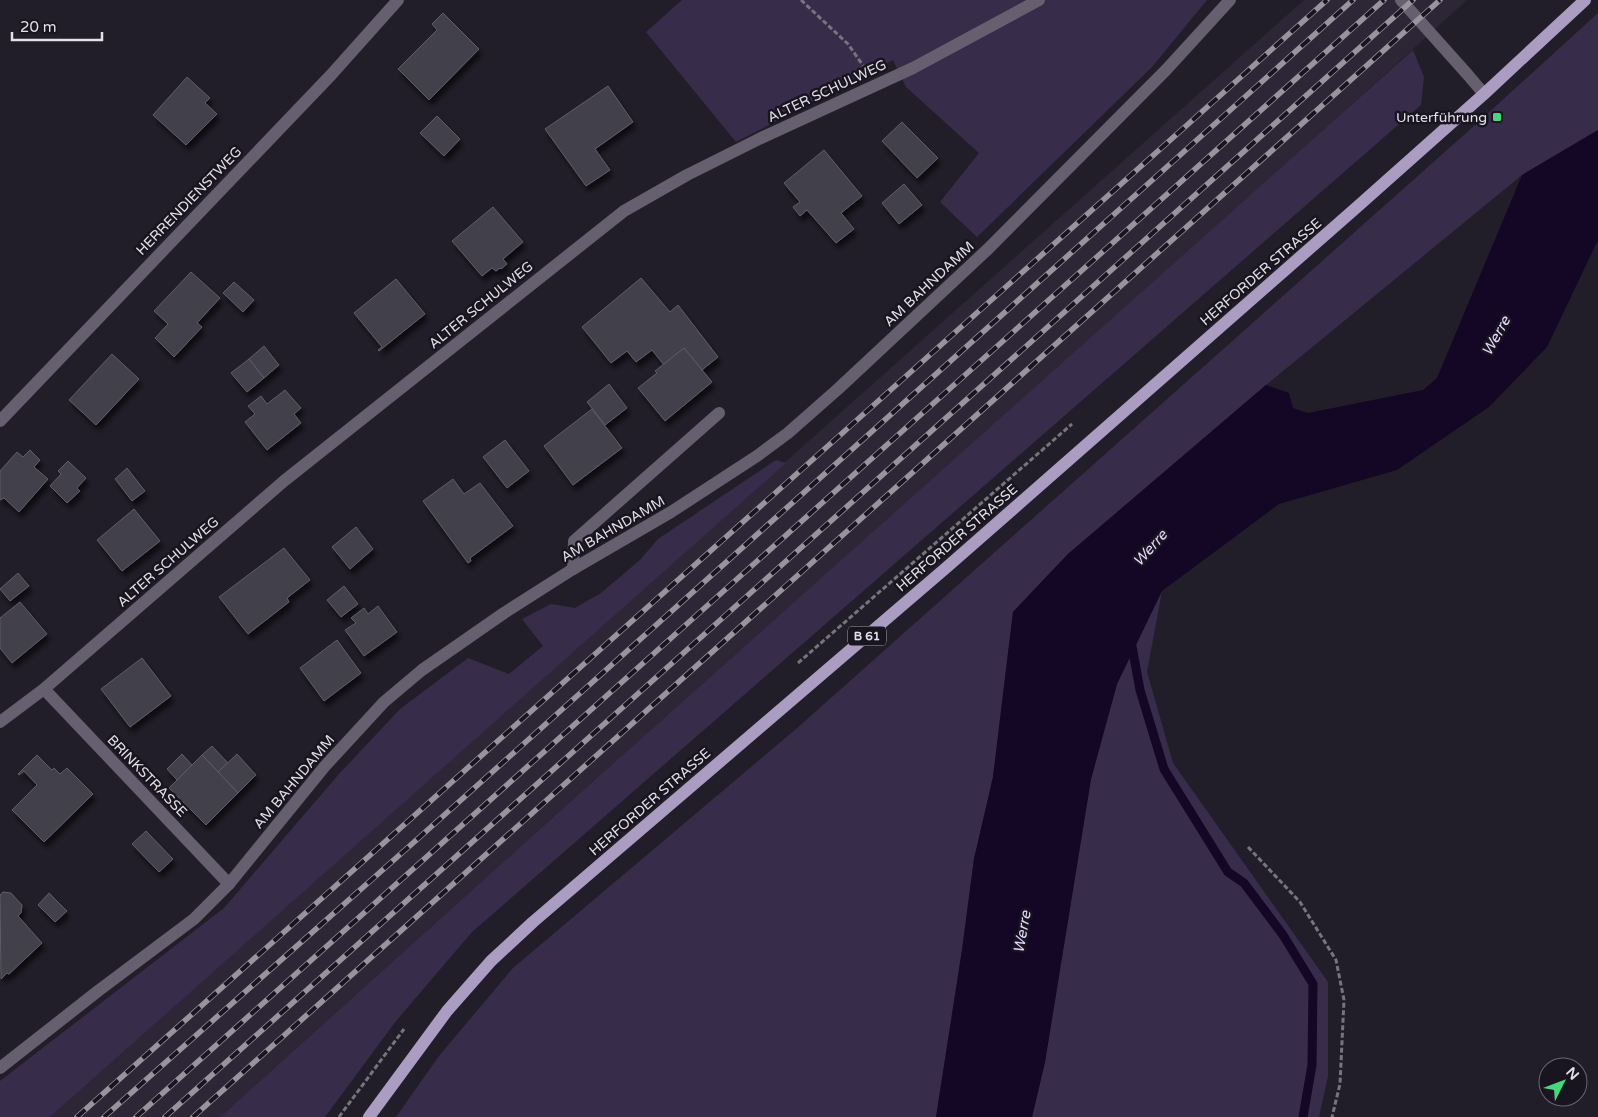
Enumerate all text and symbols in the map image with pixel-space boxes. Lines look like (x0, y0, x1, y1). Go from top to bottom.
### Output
scale bar (12, 10, 102, 42)
text: 20 m (20, 18, 57, 36)
street label: ALTER SCHULWEG (765, 56, 889, 126)
place label: Unterführung (1396, 109, 1487, 126)
marker: Unterführung (1491, 111, 1503, 123)
street label: HERRENDIENSTWEG (133, 143, 245, 259)
street label: HERFORDER STRASSE (1197, 215, 1325, 329)
street label: AM BAHNDAMM (880, 238, 978, 330)
street label: ALTER SCHULWEG (425, 258, 537, 352)
water label: Werre (1478, 312, 1515, 359)
street label: HERFORDER STRASSE (893, 481, 1021, 595)
street label: AM BAHNDAMM (558, 492, 668, 566)
street label: ALTER SCHULWEG (114, 513, 222, 611)
water label: Werre (1129, 525, 1172, 570)
road number: B 61 (848, 626, 886, 646)
street label: BRINKSTRASSE (104, 731, 190, 821)
street label: AM BAHNDAMM (250, 732, 338, 832)
street label: HERFORDER STRASSE (586, 745, 714, 859)
water label: Werre (1009, 908, 1035, 955)
north arrow (1538, 1057, 1588, 1107)
text: N (1562, 1064, 1582, 1084)

